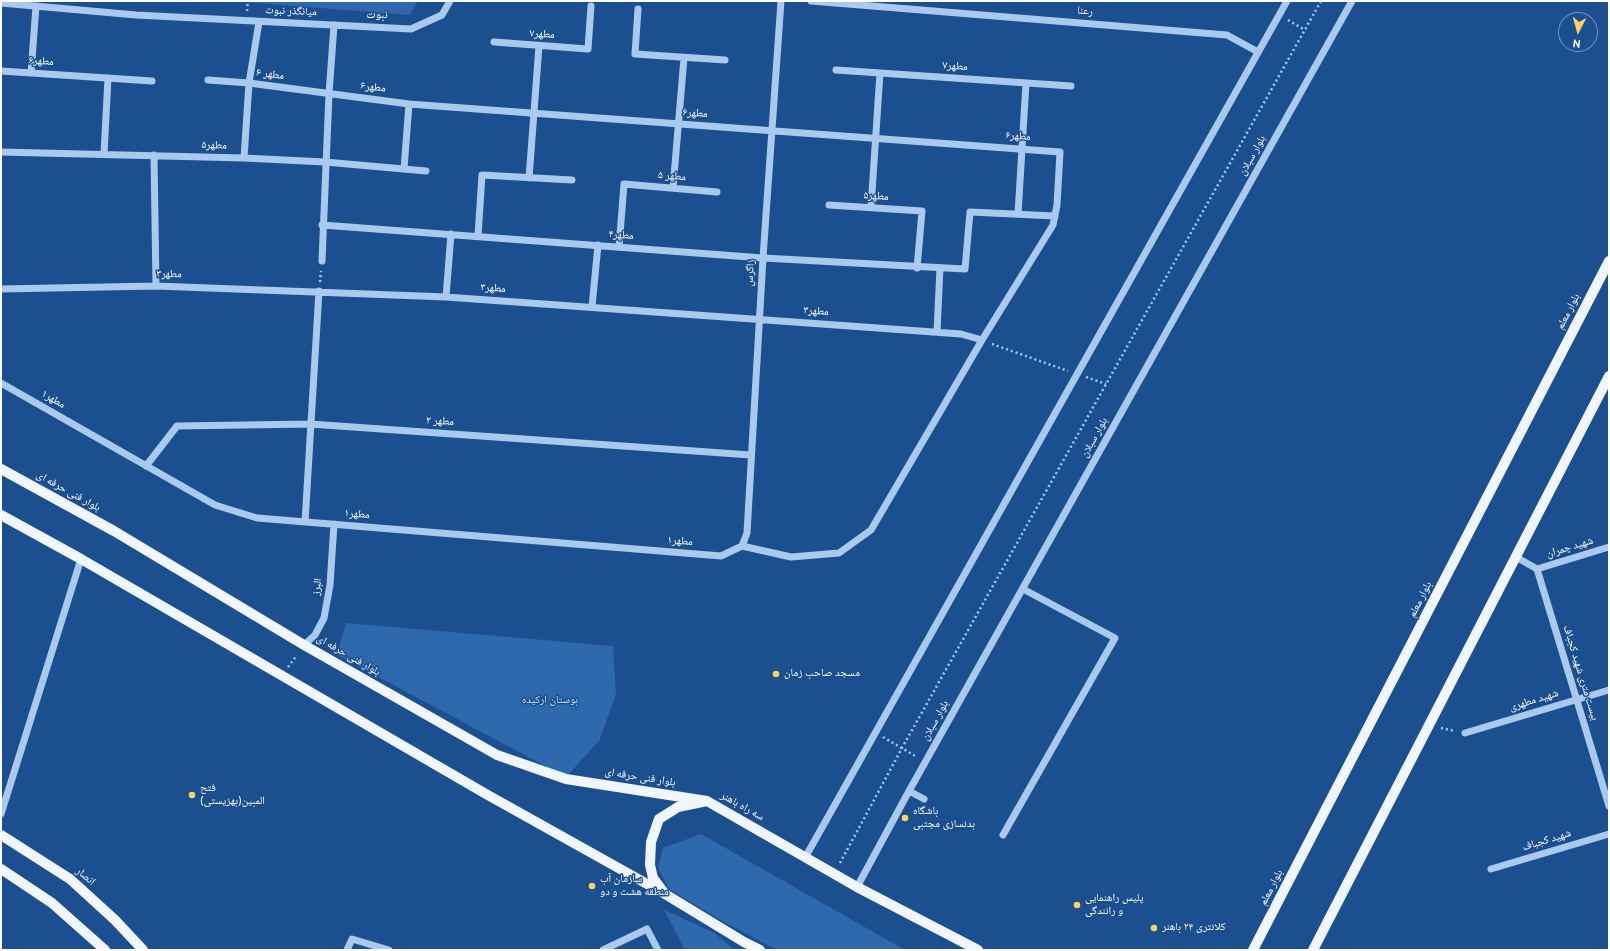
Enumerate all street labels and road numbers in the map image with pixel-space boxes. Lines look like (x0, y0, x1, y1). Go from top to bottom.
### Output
street label: میانگذر نبوت (265, 5, 317, 19)
street label: رعنا (1077, 5, 1093, 19)
street label: مطهر۷ (529, 28, 555, 42)
street label: مطهر۶ (28, 55, 54, 69)
street label: مطهر۷ (942, 60, 968, 74)
street label: مطهر ۶ (255, 67, 285, 83)
street label: مطهر۶ (360, 80, 386, 96)
street label: مطهر۶ (682, 107, 708, 121)
street label: مطهر۶ (1005, 130, 1031, 144)
street label: بلوار سبلان (1237, 134, 1269, 178)
street label: مطهر۵ (201, 139, 227, 153)
street label: مطهر ۵ (657, 169, 687, 185)
street label: مطهر۵ (863, 190, 889, 204)
street label: مطهر۴ (608, 229, 634, 243)
street label: زاگرس (743, 259, 759, 287)
street label: مطهر۳ (156, 268, 182, 282)
street label: مطهر۳ (480, 282, 506, 296)
street label: بلوار معلم (1554, 292, 1584, 332)
street label: مطهر۳ (803, 305, 829, 319)
street label: مطهر۱ (39, 388, 67, 412)
street label: مطهر ۲ (426, 414, 454, 430)
street label: بلوار سبلان (1079, 416, 1111, 460)
street label: بلوار فنی حرفه ای (34, 469, 102, 515)
street label: مطهر۱ (344, 507, 370, 523)
street label: مطهر۱ (667, 534, 693, 550)
street label: شهید چمران (1545, 535, 1595, 561)
street label: البرز (310, 578, 326, 596)
street label: بلوار معلم (1406, 580, 1436, 620)
street label: بیست متری شهید کجباف (1559, 624, 1601, 722)
street label: بلوار فنی حرفه ای (314, 632, 382, 680)
street label: شهید مطهری (1508, 687, 1560, 715)
street label: بلوار سبلان (920, 699, 952, 743)
street label: بلوار فنی حرفه ای (604, 766, 676, 790)
street label: سه راه باهنر (718, 790, 766, 824)
street label: شهید کجباف (1521, 827, 1573, 855)
street label: انصار (73, 865, 97, 889)
street label: بلوار معلم (1257, 868, 1287, 908)

